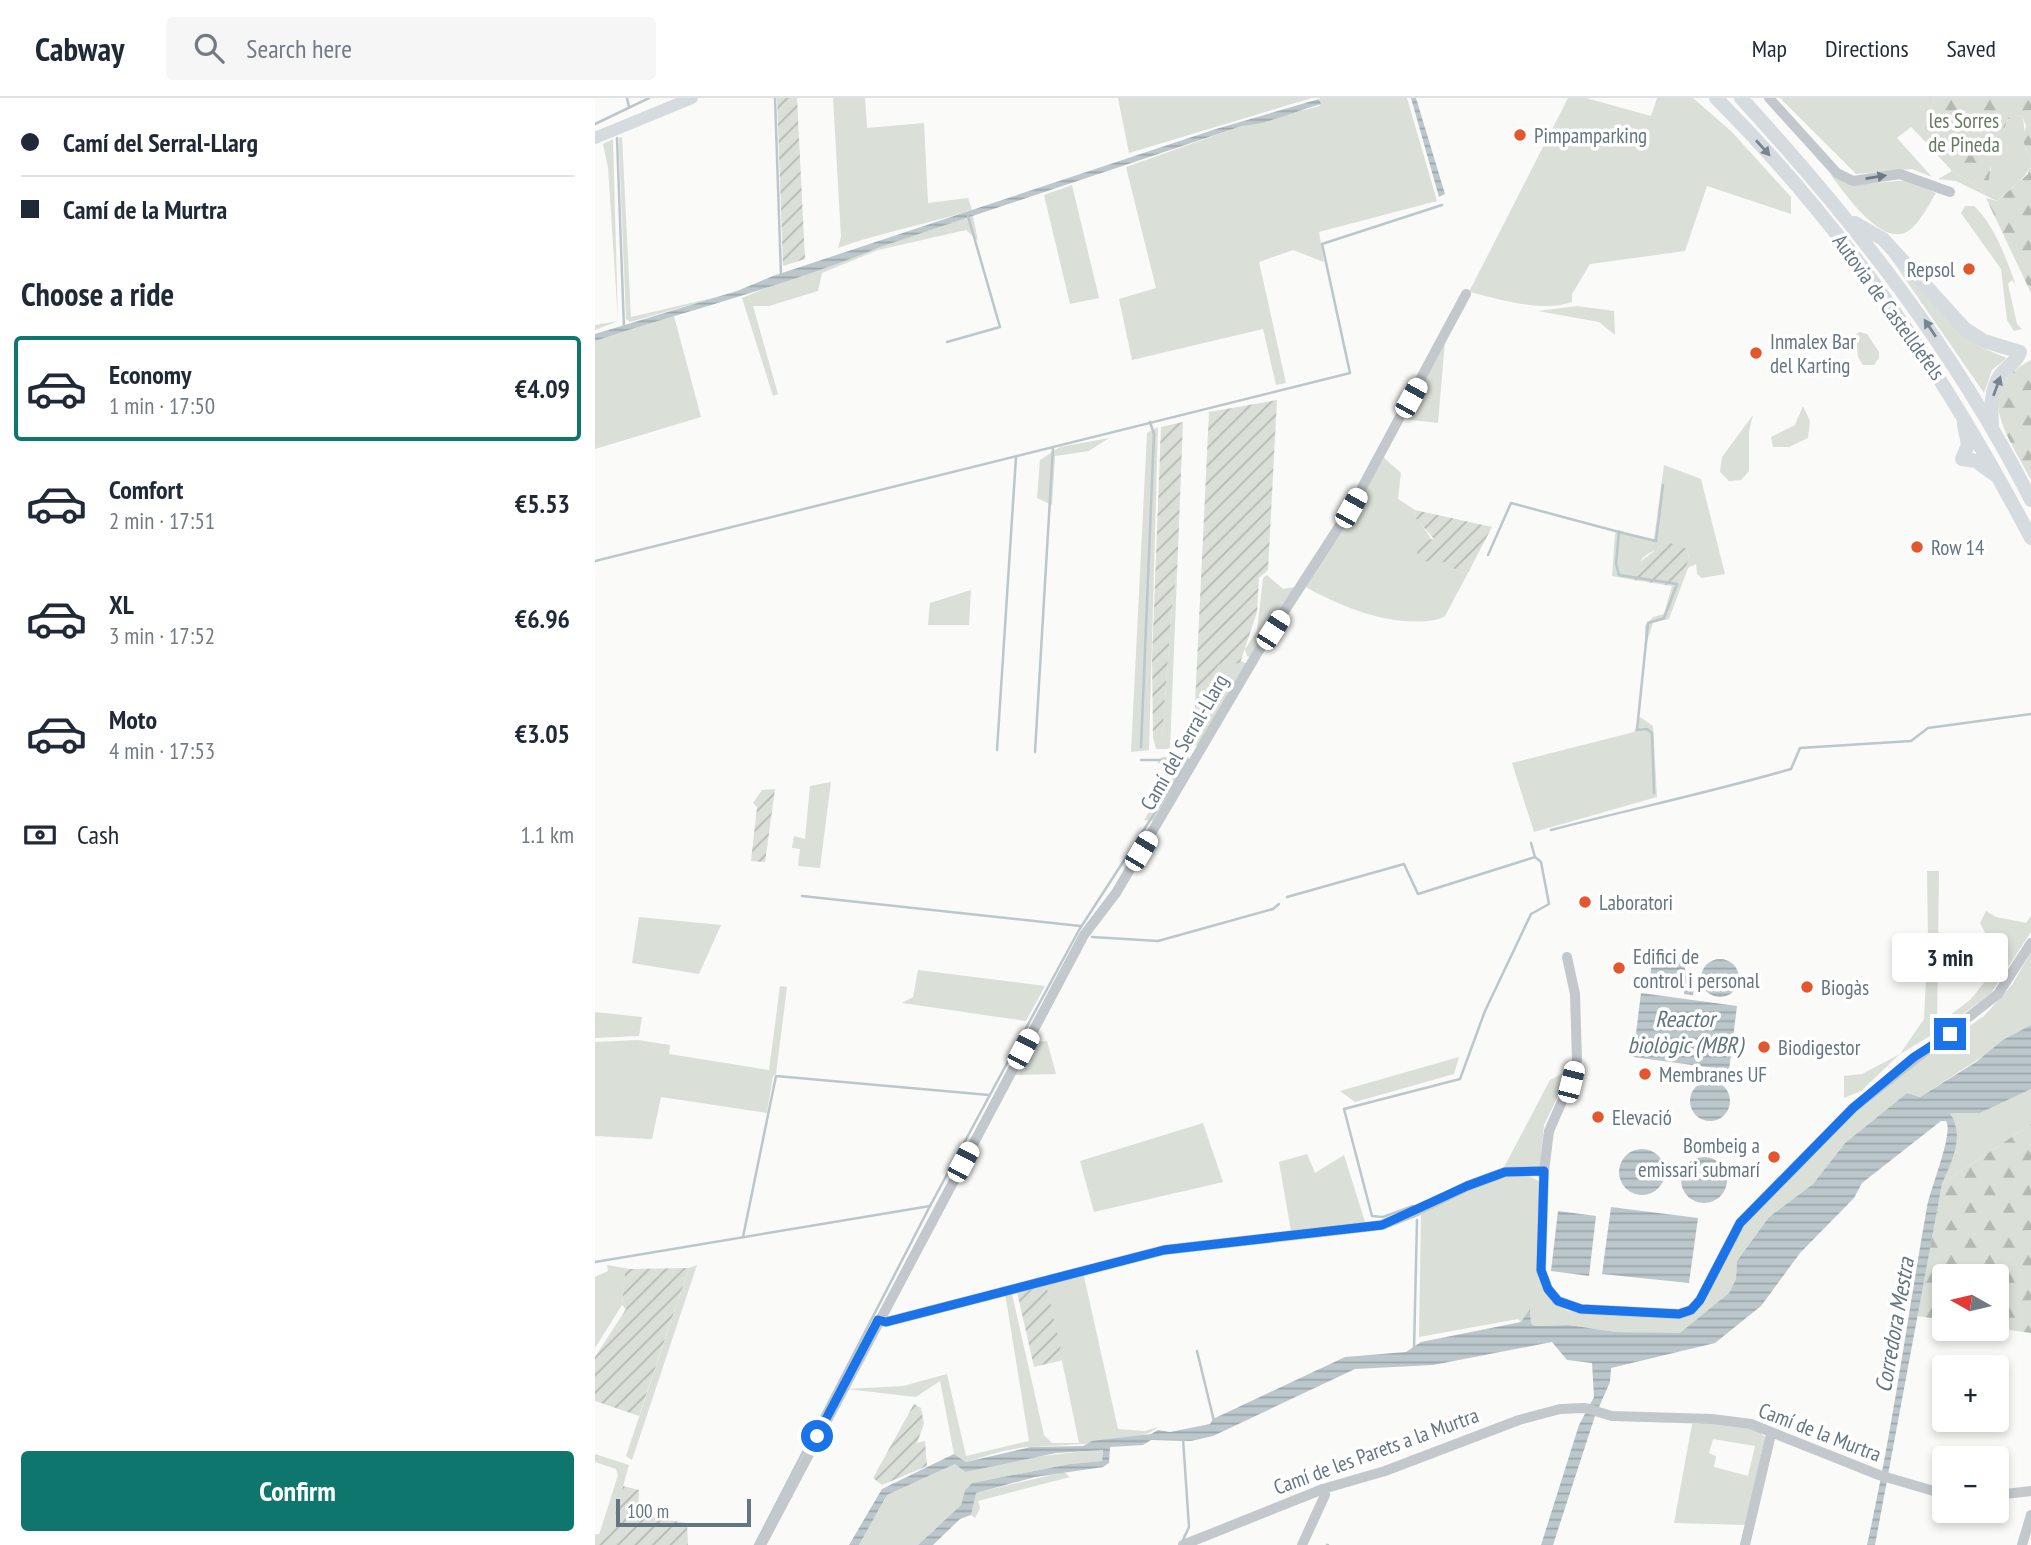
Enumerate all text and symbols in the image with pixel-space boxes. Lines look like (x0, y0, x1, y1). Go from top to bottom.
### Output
search box (166, 17, 656, 80)
text: Cabway (35, 27, 124, 70)
icon: search (190, 29, 228, 67)
text: Search here (246, 32, 352, 65)
text: Map (1752, 33, 1787, 64)
text: Directions (1825, 33, 1909, 64)
text: Saved (1947, 33, 1996, 64)
park label: les Sorres de Pineda (1928, 107, 2000, 158)
place label: Pimpamparking (1534, 122, 1647, 149)
text: Camí del Serral-Llarg (63, 126, 258, 159)
marker: Pimpamparking (1512, 127, 1528, 143)
one-way arrow (1754, 139, 1770, 156)
one-way arrow (1865, 171, 1887, 182)
text: Camí de la Murtra (63, 193, 227, 226)
street label: Autovia de Castelldefels (1827, 229, 1951, 385)
place label: Repsol (1907, 256, 1955, 283)
marker: Repsol (1961, 261, 1977, 277)
text: Choose a ride (21, 273, 174, 315)
one-way arrow (1924, 319, 1937, 338)
place label: Inmalex Bar del Karting (1770, 328, 1856, 379)
marker: Inmalex Bar del Karting (1748, 345, 1764, 361)
icon: car (25, 357, 88, 420)
text: Economy (109, 358, 191, 391)
text: €4.09 (515, 372, 570, 405)
car (1392, 375, 1431, 421)
one-way arrow (1991, 375, 2002, 396)
text: 1 min · 17:50 (109, 391, 215, 420)
icon: car (25, 472, 88, 535)
text: Comfort (109, 473, 183, 506)
car (1332, 485, 1371, 531)
text: €5.53 (515, 487, 570, 520)
text: 2 min · 17:51 (109, 506, 215, 535)
place label: Row 14 (1931, 534, 1985, 561)
marker: Row 14 (1909, 539, 1925, 555)
icon: car (25, 587, 88, 650)
text: XL (109, 588, 134, 621)
text: €6.96 (515, 602, 570, 635)
car (1253, 607, 1294, 653)
text: 3 min · 17:52 (109, 621, 215, 650)
street label: Camí del Serral-Llarg (1134, 669, 1234, 815)
icon: car (25, 702, 88, 765)
text: Moto (109, 703, 157, 736)
text: €3.05 (515, 717, 570, 750)
text: 4 min · 17:53 (109, 736, 215, 765)
icon: cash (21, 816, 59, 854)
text: Cash (77, 818, 119, 851)
text: 1.1 km (520, 820, 574, 849)
car (1122, 828, 1161, 874)
place label: Laboratori (1599, 889, 1673, 916)
marker: Laboratori (1577, 894, 1593, 910)
callout: 3 min (1892, 932, 2008, 982)
place label: Edifici de control i personal (1633, 943, 1760, 994)
text: 3 min (1927, 943, 1973, 972)
marker: Edifici de control i personal (1611, 960, 1627, 976)
place label: Biogàs (1821, 974, 1869, 1001)
marker: Biogàs (1799, 979, 1815, 995)
water label: Reactor biològic (MBR) (1627, 1004, 1745, 1059)
route end (1934, 1018, 1966, 1050)
car (1004, 1026, 1043, 1072)
place label: Biodigestor (1778, 1034, 1861, 1061)
marker: Biodigestor (1756, 1039, 1772, 1055)
car (1556, 1059, 1587, 1105)
place label: Membranes UF (1659, 1061, 1767, 1088)
marker: Membranes UF (1637, 1066, 1653, 1082)
place label: Elevació (1612, 1104, 1672, 1131)
marker: Elevació (1590, 1109, 1606, 1125)
place label: Bombeig a emissari submarí (1638, 1132, 1760, 1183)
car (944, 1139, 983, 1185)
marker: Bombeig a emissari submarí (1766, 1149, 1782, 1165)
water label: Corredora Mestra (1868, 1254, 1920, 1394)
north arrow (1932, 1264, 2009, 1340)
map controls (1932, 1264, 2009, 1523)
button: + (1932, 1355, 2009, 1432)
street label: Camí de la Murtra (1755, 1396, 1885, 1468)
street label: Camí de les Parets a la Murtra (1270, 1401, 1482, 1501)
route start (801, 1420, 833, 1452)
button: − (1932, 1446, 2009, 1523)
button: Confirm (21, 1451, 574, 1531)
scale bar (616, 1496, 751, 1528)
text: 100 m (627, 1499, 669, 1523)

